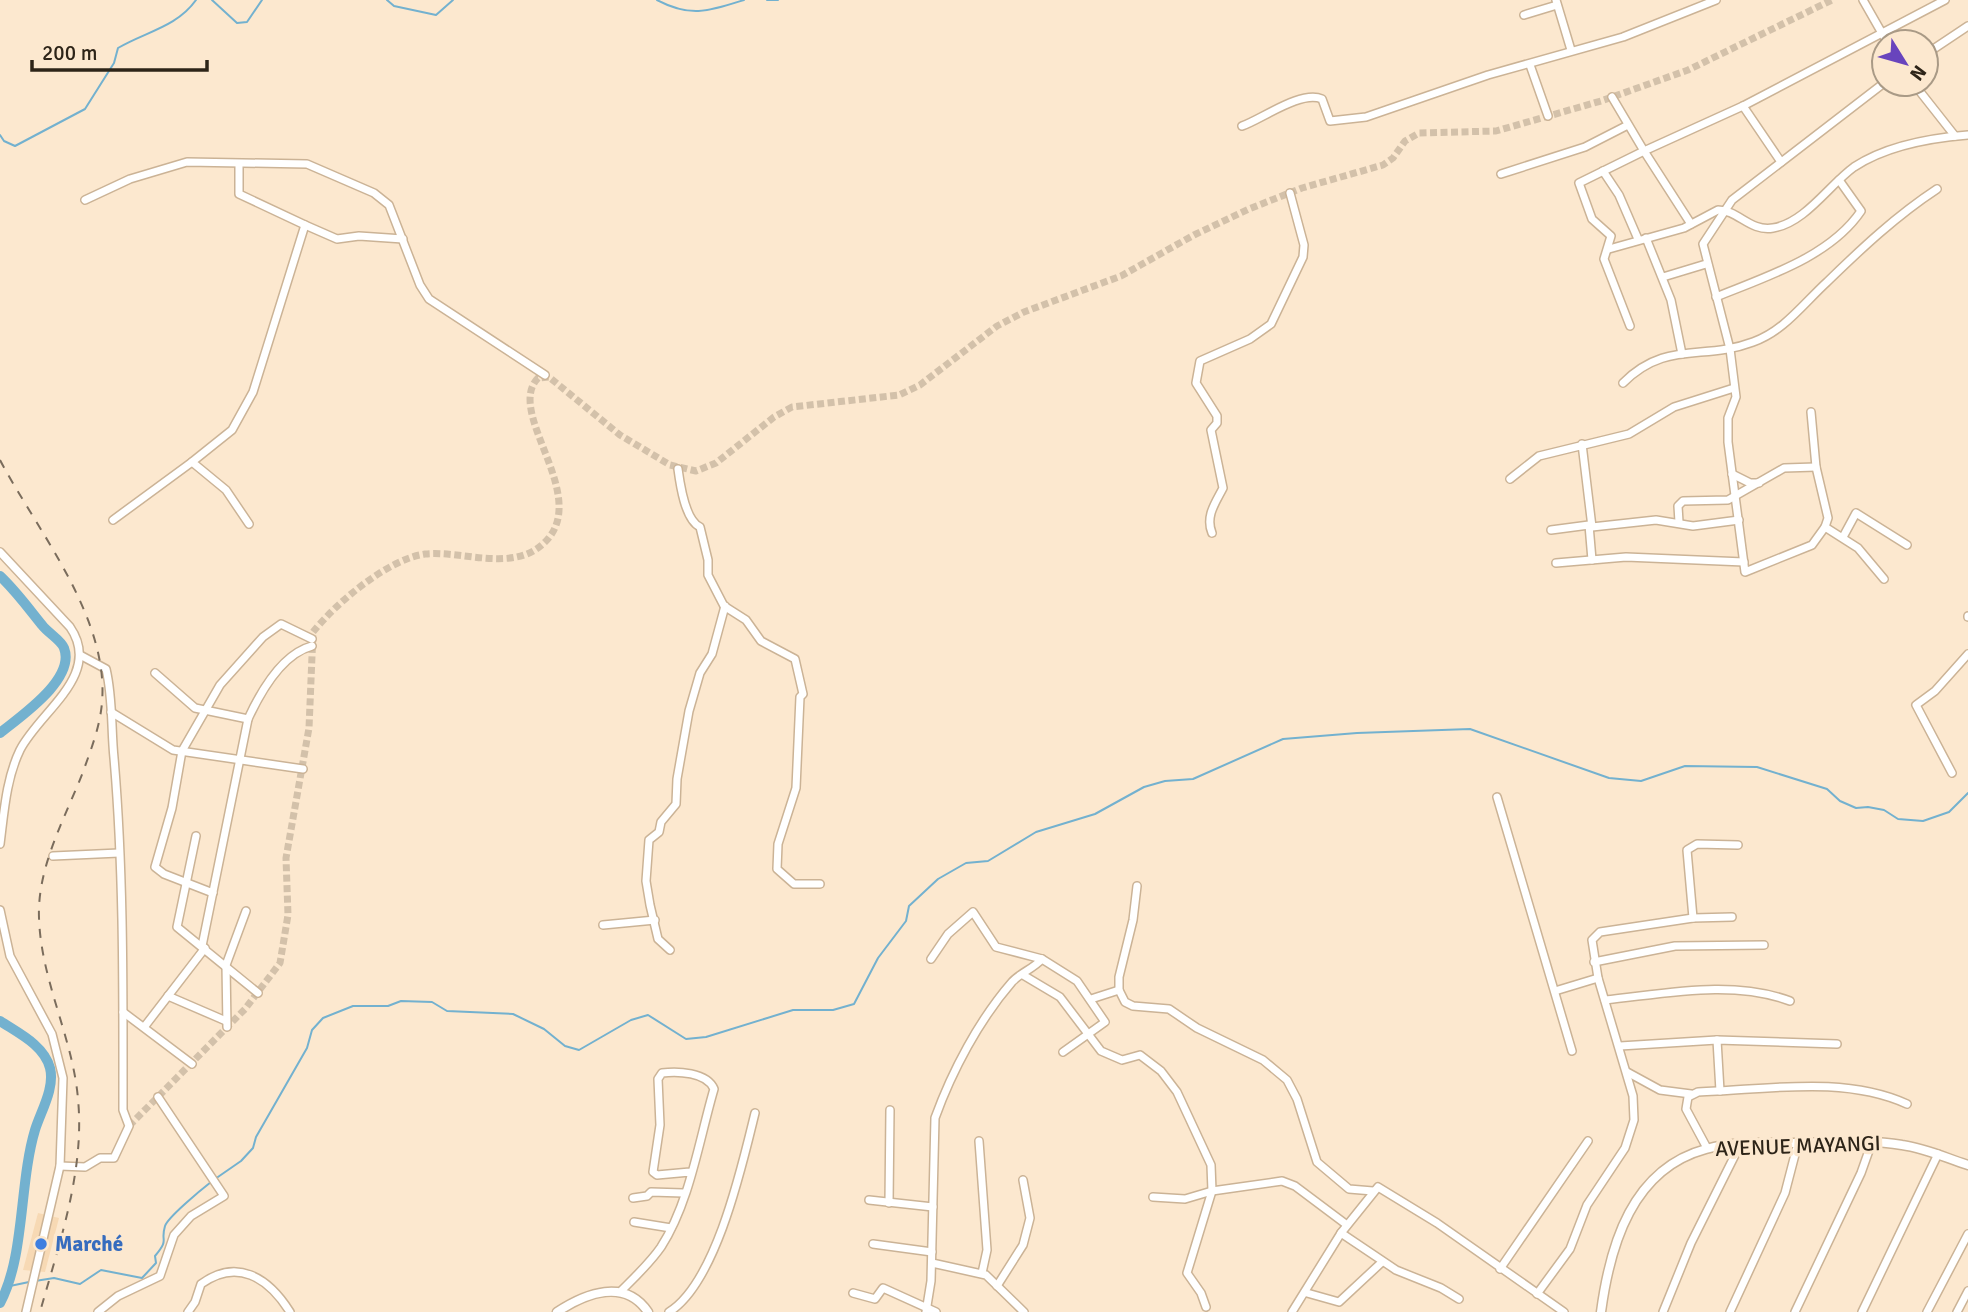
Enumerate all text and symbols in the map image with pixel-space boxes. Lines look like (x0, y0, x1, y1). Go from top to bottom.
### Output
scale bar (32, 28, 206, 72)
north arrow (1870, 28, 1940, 98)
text: 200 m (42, 40, 97, 66)
text: N (1904, 60, 1931, 85)
street label: AVENUE MAYANGI (1715, 1130, 1881, 1162)
place label: Marché (55, 1231, 123, 1257)
marker: Marché (33, 1236, 49, 1252)

